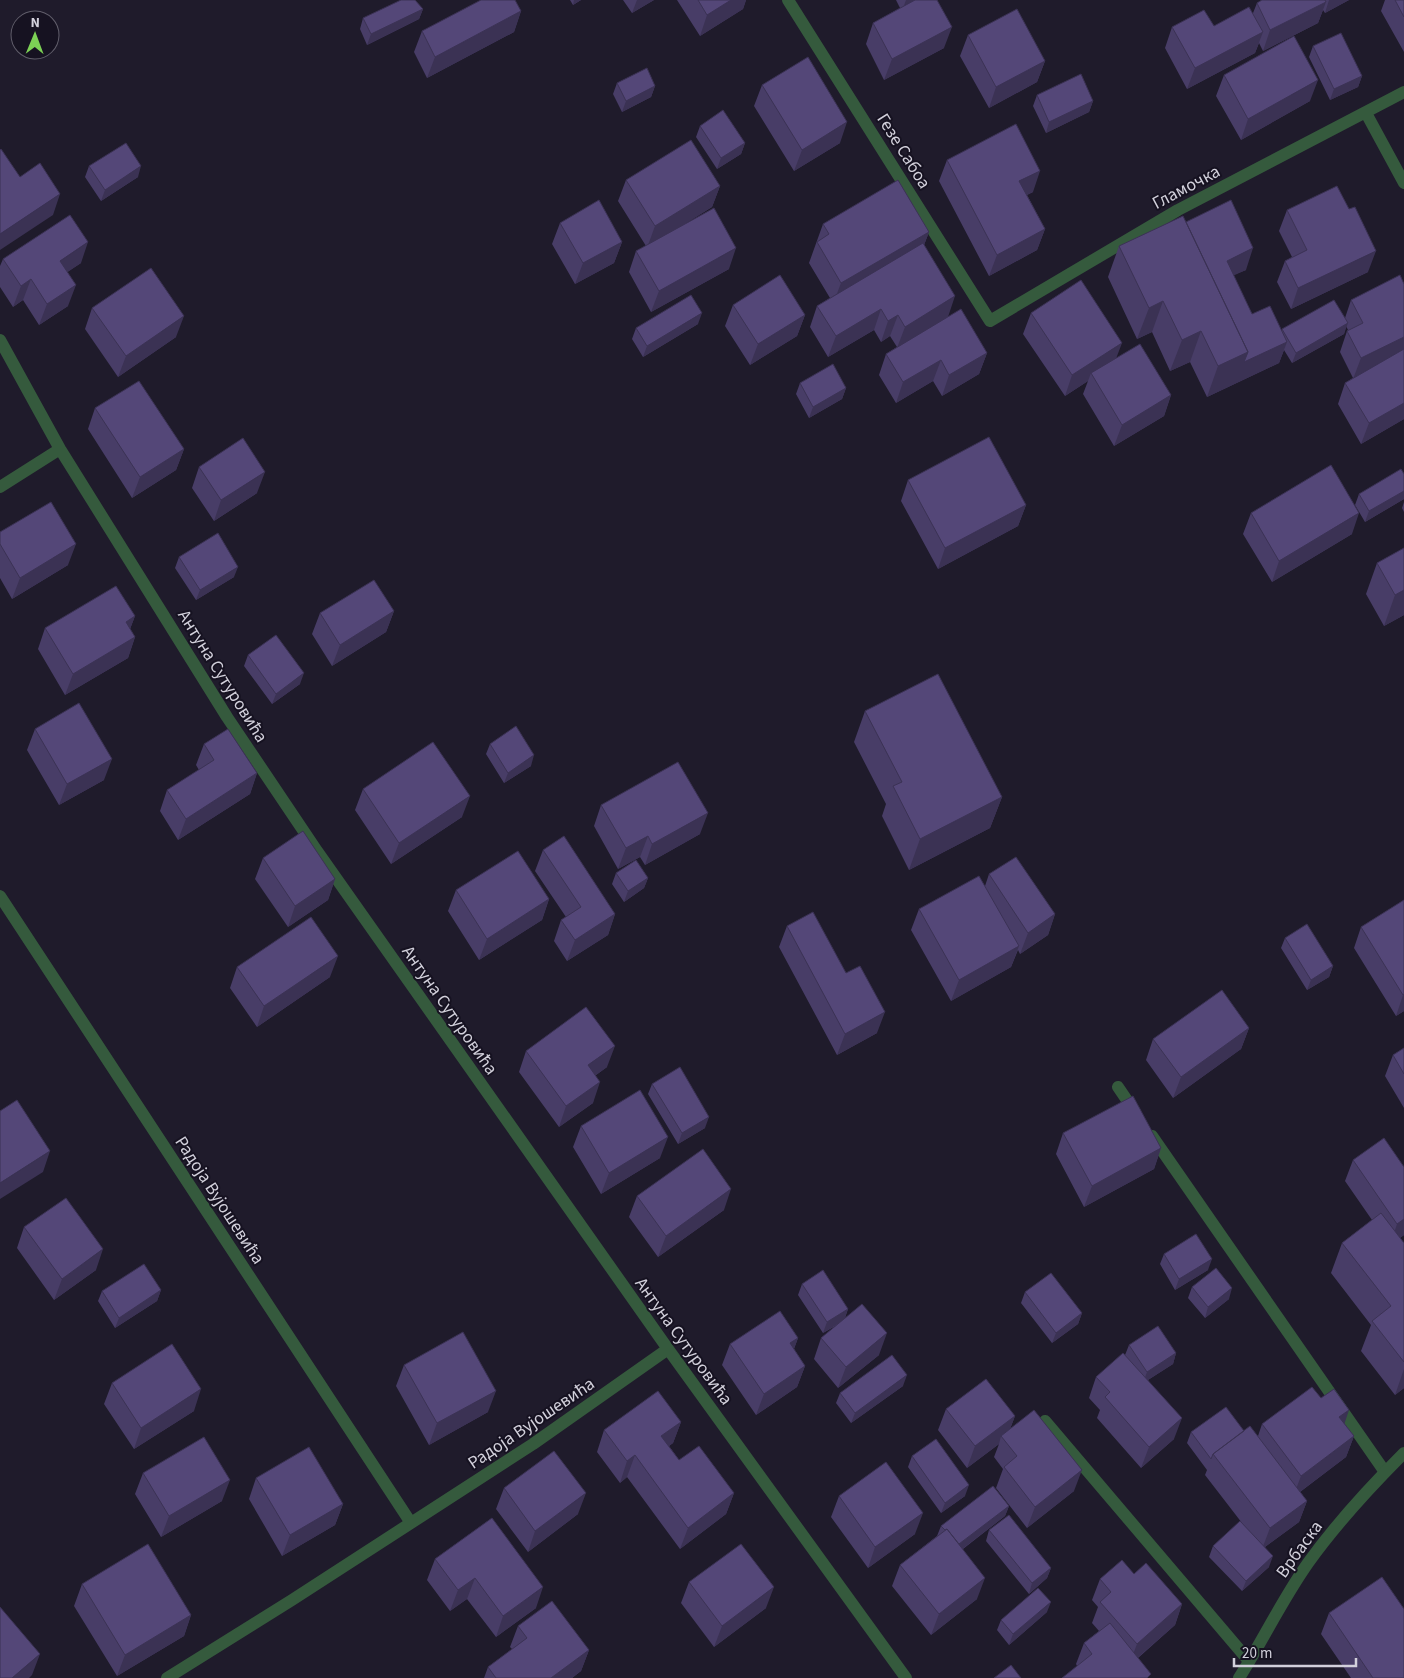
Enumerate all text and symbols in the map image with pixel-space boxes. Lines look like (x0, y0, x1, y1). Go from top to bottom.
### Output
north arrow (10, 10, 60, 60)
text: N (30, 13, 40, 33)
street label: Гезе Сабоа (871, 109, 937, 194)
street label: Гламочка (1148, 159, 1225, 216)
street label: Антуна Сутуровића (172, 605, 274, 747)
street label: Антуна Сутуровића (396, 941, 504, 1080)
street label: Радоја Вујошевића (169, 1131, 270, 1269)
street label: Антуна Сутуровића (629, 1272, 738, 1410)
street label: Радоја Вујошевића (463, 1372, 600, 1475)
street label: Врбаска (1270, 1516, 1329, 1583)
scale bar (1234, 1636, 1356, 1668)
text: 20 m (1242, 1643, 1272, 1664)

